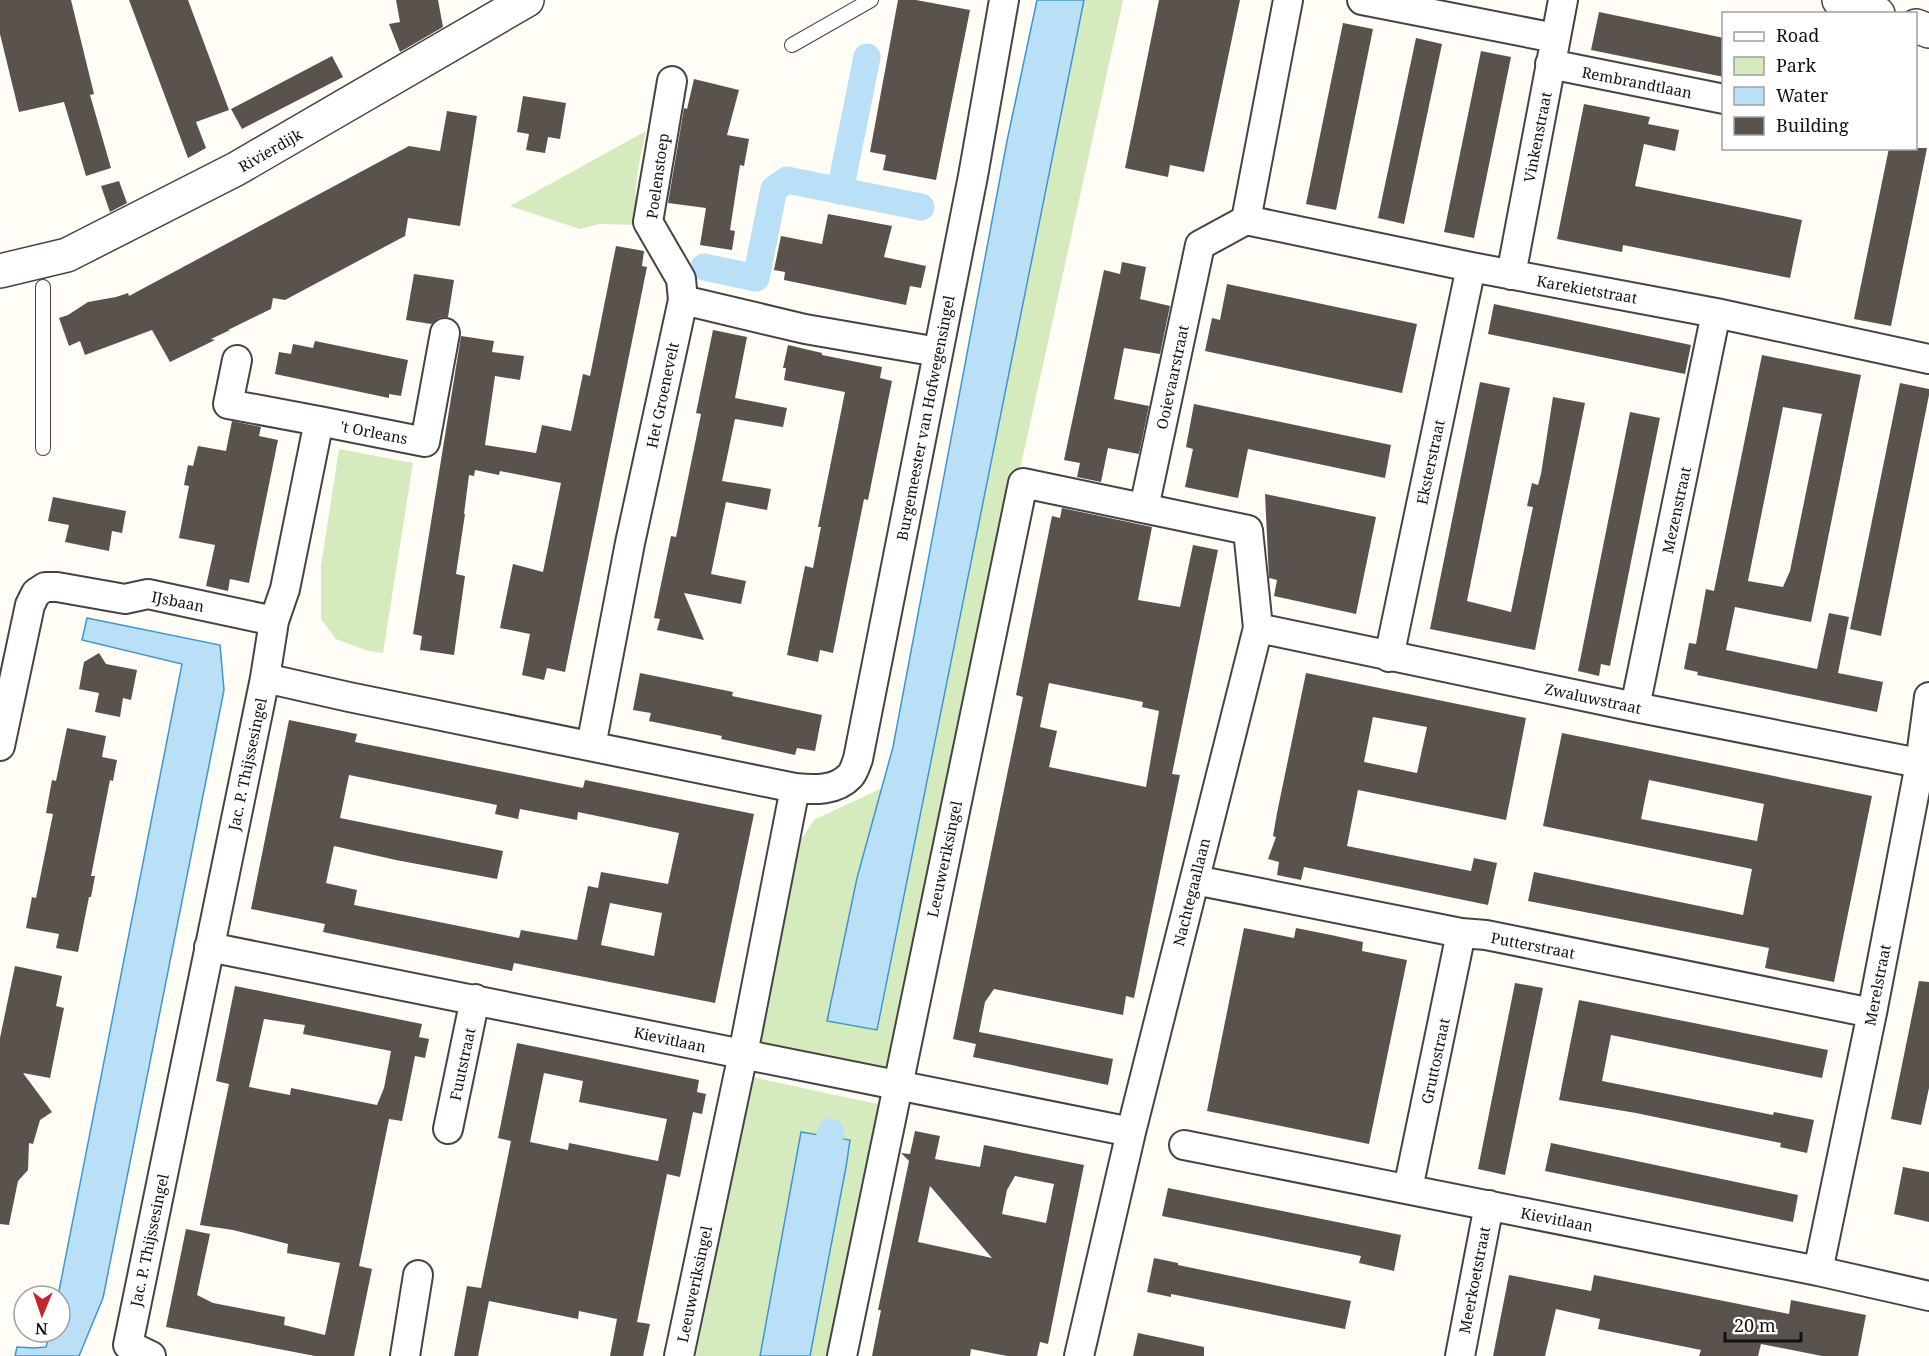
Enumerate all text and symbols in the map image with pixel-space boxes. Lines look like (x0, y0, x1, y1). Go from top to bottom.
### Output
legend (1722, 12, 1917, 150)
text: Road (1776, 23, 1819, 47)
text: Park (1776, 53, 1816, 77)
street label: Rembrandtlaan (1580, 62, 1694, 103)
text: Water (1776, 83, 1829, 107)
street label: Vinkenstraat (1518, 90, 1556, 184)
text: Building (1776, 113, 1849, 137)
street label: Rivierdijk (234, 124, 306, 176)
street label: Poelenstoep (641, 132, 673, 220)
street label: Karekietstraat (1535, 270, 1639, 308)
street label: Burgemeester van Hofwegensingel (891, 293, 959, 542)
street label: Ooievaarstraat (1151, 323, 1193, 431)
street label: Het Groenevelt (641, 340, 683, 450)
street label: 't Orleans (339, 416, 410, 448)
street label: Eksterstraat (1411, 418, 1449, 506)
street label: Mezenstraat (1657, 465, 1695, 555)
street label: IJsbaan (150, 586, 206, 616)
street label: Zwaluwstraat (1543, 678, 1643, 718)
street label: Jac. P. Thijssesingel (223, 695, 271, 833)
street label: Leeuweriksingel (922, 799, 966, 919)
street label: Nachtegaallaan (1168, 835, 1214, 948)
street label: Putterstraat (1489, 927, 1577, 963)
street label: Merelstraat (1859, 942, 1895, 1028)
street label: Gruttostraat (1416, 1016, 1454, 1106)
street label: Kievitlaan (632, 1022, 708, 1056)
street label: Fuutstraat (445, 1026, 479, 1102)
street label: Jac. P. Thijssesingel (125, 1171, 173, 1309)
street label: Kievitlaan (1519, 1202, 1595, 1236)
street label: Leeuweriksingel (672, 1224, 716, 1344)
street label: Meerkoetstraat (1454, 1225, 1494, 1335)
north arrow (12, 1284, 72, 1344)
scale bar (1725, 1305, 1802, 1343)
text: 20 m (1734, 1313, 1776, 1337)
text: N (34, 1318, 48, 1340)

